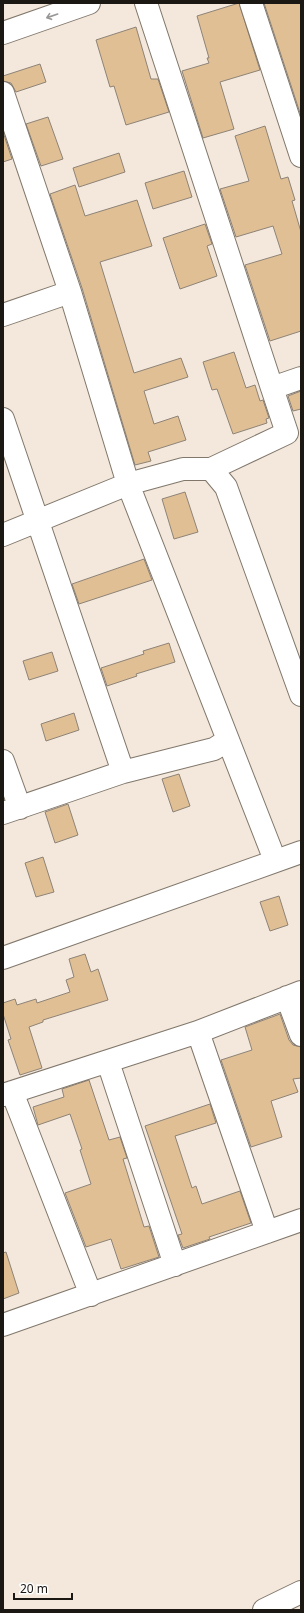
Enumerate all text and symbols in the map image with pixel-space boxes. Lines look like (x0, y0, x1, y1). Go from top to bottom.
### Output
one-way arrow (47, 12, 59, 20)
scale bar (14, 1575, 72, 1601)
text: 20 m (20, 1580, 48, 1597)

